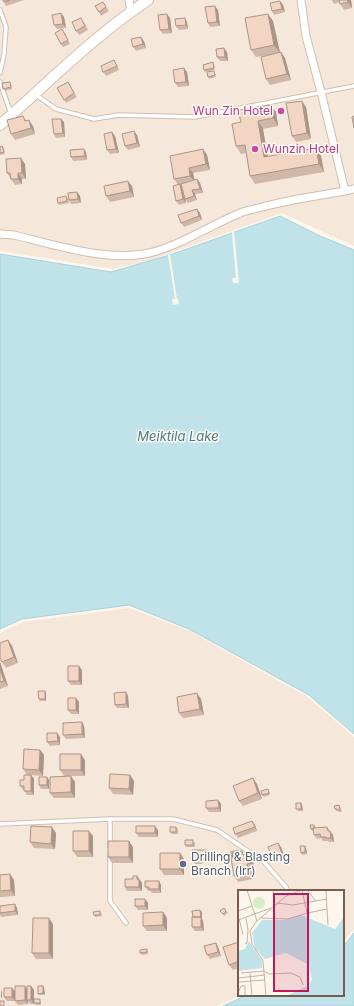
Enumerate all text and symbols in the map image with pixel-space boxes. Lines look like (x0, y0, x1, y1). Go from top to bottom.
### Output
place label: Wun Zin Hotel (193, 103, 273, 118)
marker: Wun Zin Hotel (276, 106, 286, 116)
place label: Wunzin Hotel (263, 141, 339, 156)
marker: Wunzin Hotel (250, 144, 260, 154)
water label: Meiktila Lake (137, 428, 219, 444)
place label: Drilling & Blasting Branch (Irr) (191, 849, 290, 878)
marker: Drilling & Blasting Branch (Irr) (178, 859, 188, 869)
inset map (238, 890, 344, 996)

